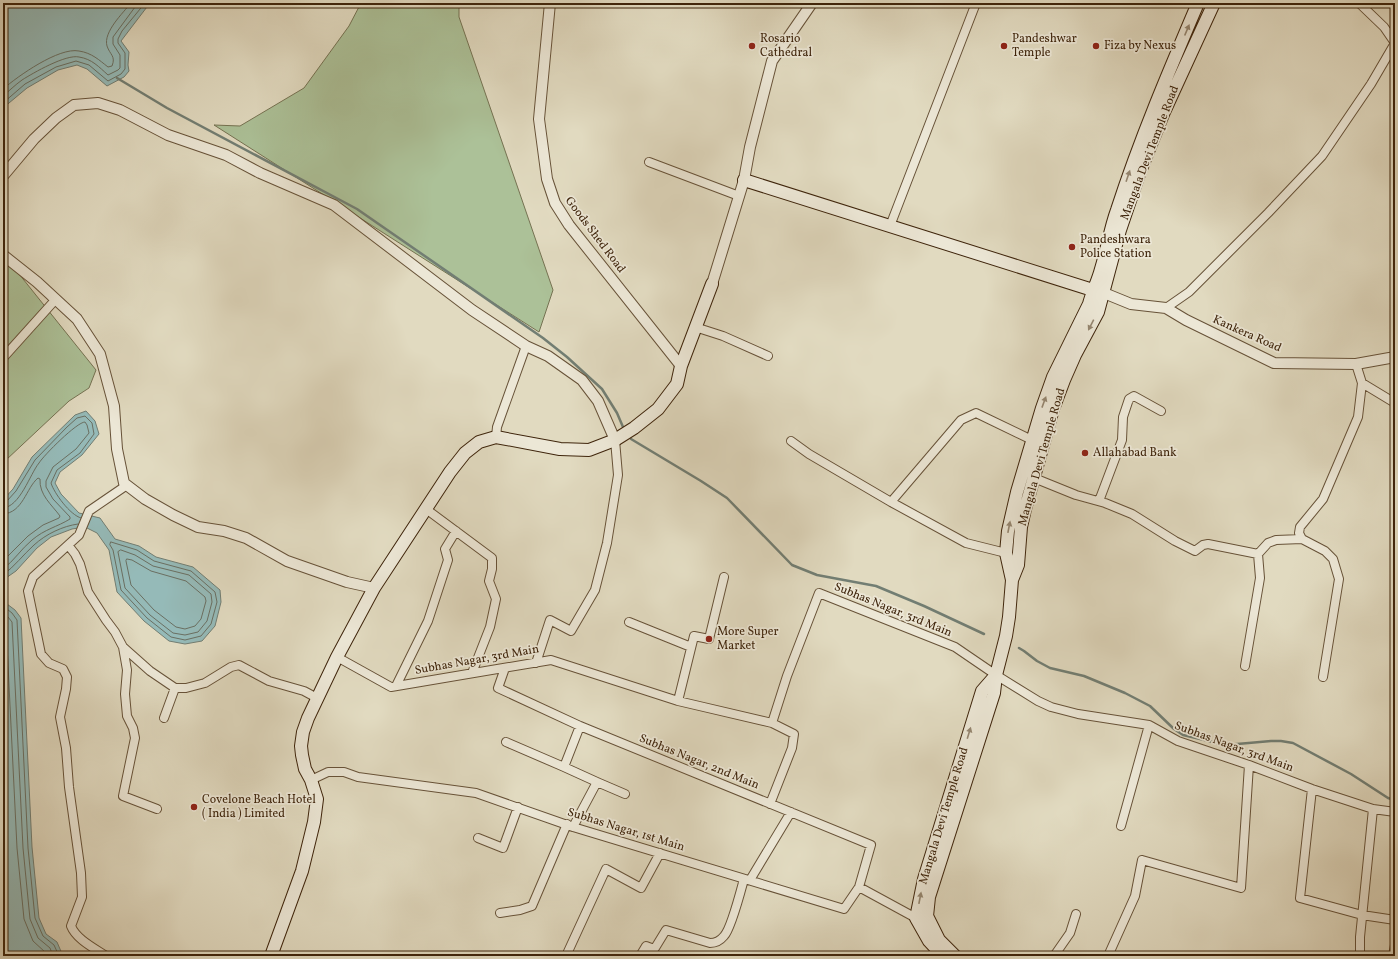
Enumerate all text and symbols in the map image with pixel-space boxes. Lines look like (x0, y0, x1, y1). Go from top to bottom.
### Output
one-way arrow (1184, 24, 1190, 35)
place label: Rosario Cathedral (760, 31, 812, 61)
place label: Pandeshwar Temple (1012, 31, 1077, 61)
place label: Fiza by Nexus (1104, 38, 1176, 54)
marker: Rosario Cathedral (747, 41, 757, 51)
marker: Pandeshwar Temple (999, 41, 1009, 51)
marker: Fiza by Nexus (1091, 41, 1101, 51)
street label: Mangala Devi Temple Road (1117, 83, 1183, 222)
one-way arrow (1125, 170, 1131, 182)
street label: Goods Shed Road (561, 194, 629, 277)
place label: Pandeshwara Police Station (1080, 232, 1152, 262)
marker: Pandeshwara Police Station (1067, 242, 1077, 252)
street label: Kankera Road (1210, 312, 1284, 356)
one-way arrow (1088, 319, 1094, 330)
street label: Mangala Devi Temple Road (1015, 386, 1069, 528)
one-way arrow (1041, 396, 1047, 408)
place label: Allahabad Bank (1093, 445, 1177, 461)
marker: Allahabad Bank (1080, 448, 1090, 458)
one-way arrow (1006, 521, 1012, 534)
street label: Subhas Nagar, 3rd Main (832, 579, 954, 641)
place label: More Super Market (717, 624, 778, 654)
marker: More Super Market (704, 634, 714, 644)
street label: Subhas Nagar, 3rd Main (414, 641, 540, 679)
street label: Subhas Nagar, 3rd Main (1172, 718, 1296, 776)
one-way arrow (966, 727, 972, 739)
street label: Subhas Nagar, 2nd Main (637, 731, 761, 793)
street label: Mangala Devi Temple Road (915, 745, 973, 887)
place label: Covelone Beach Hotel ( India ) Limited (202, 792, 316, 822)
marker: Covelone Beach Hotel ( India ) Limited (189, 802, 199, 812)
street label: Subhas Nagar, 1st Main (565, 805, 687, 855)
one-way arrow (917, 892, 923, 904)

